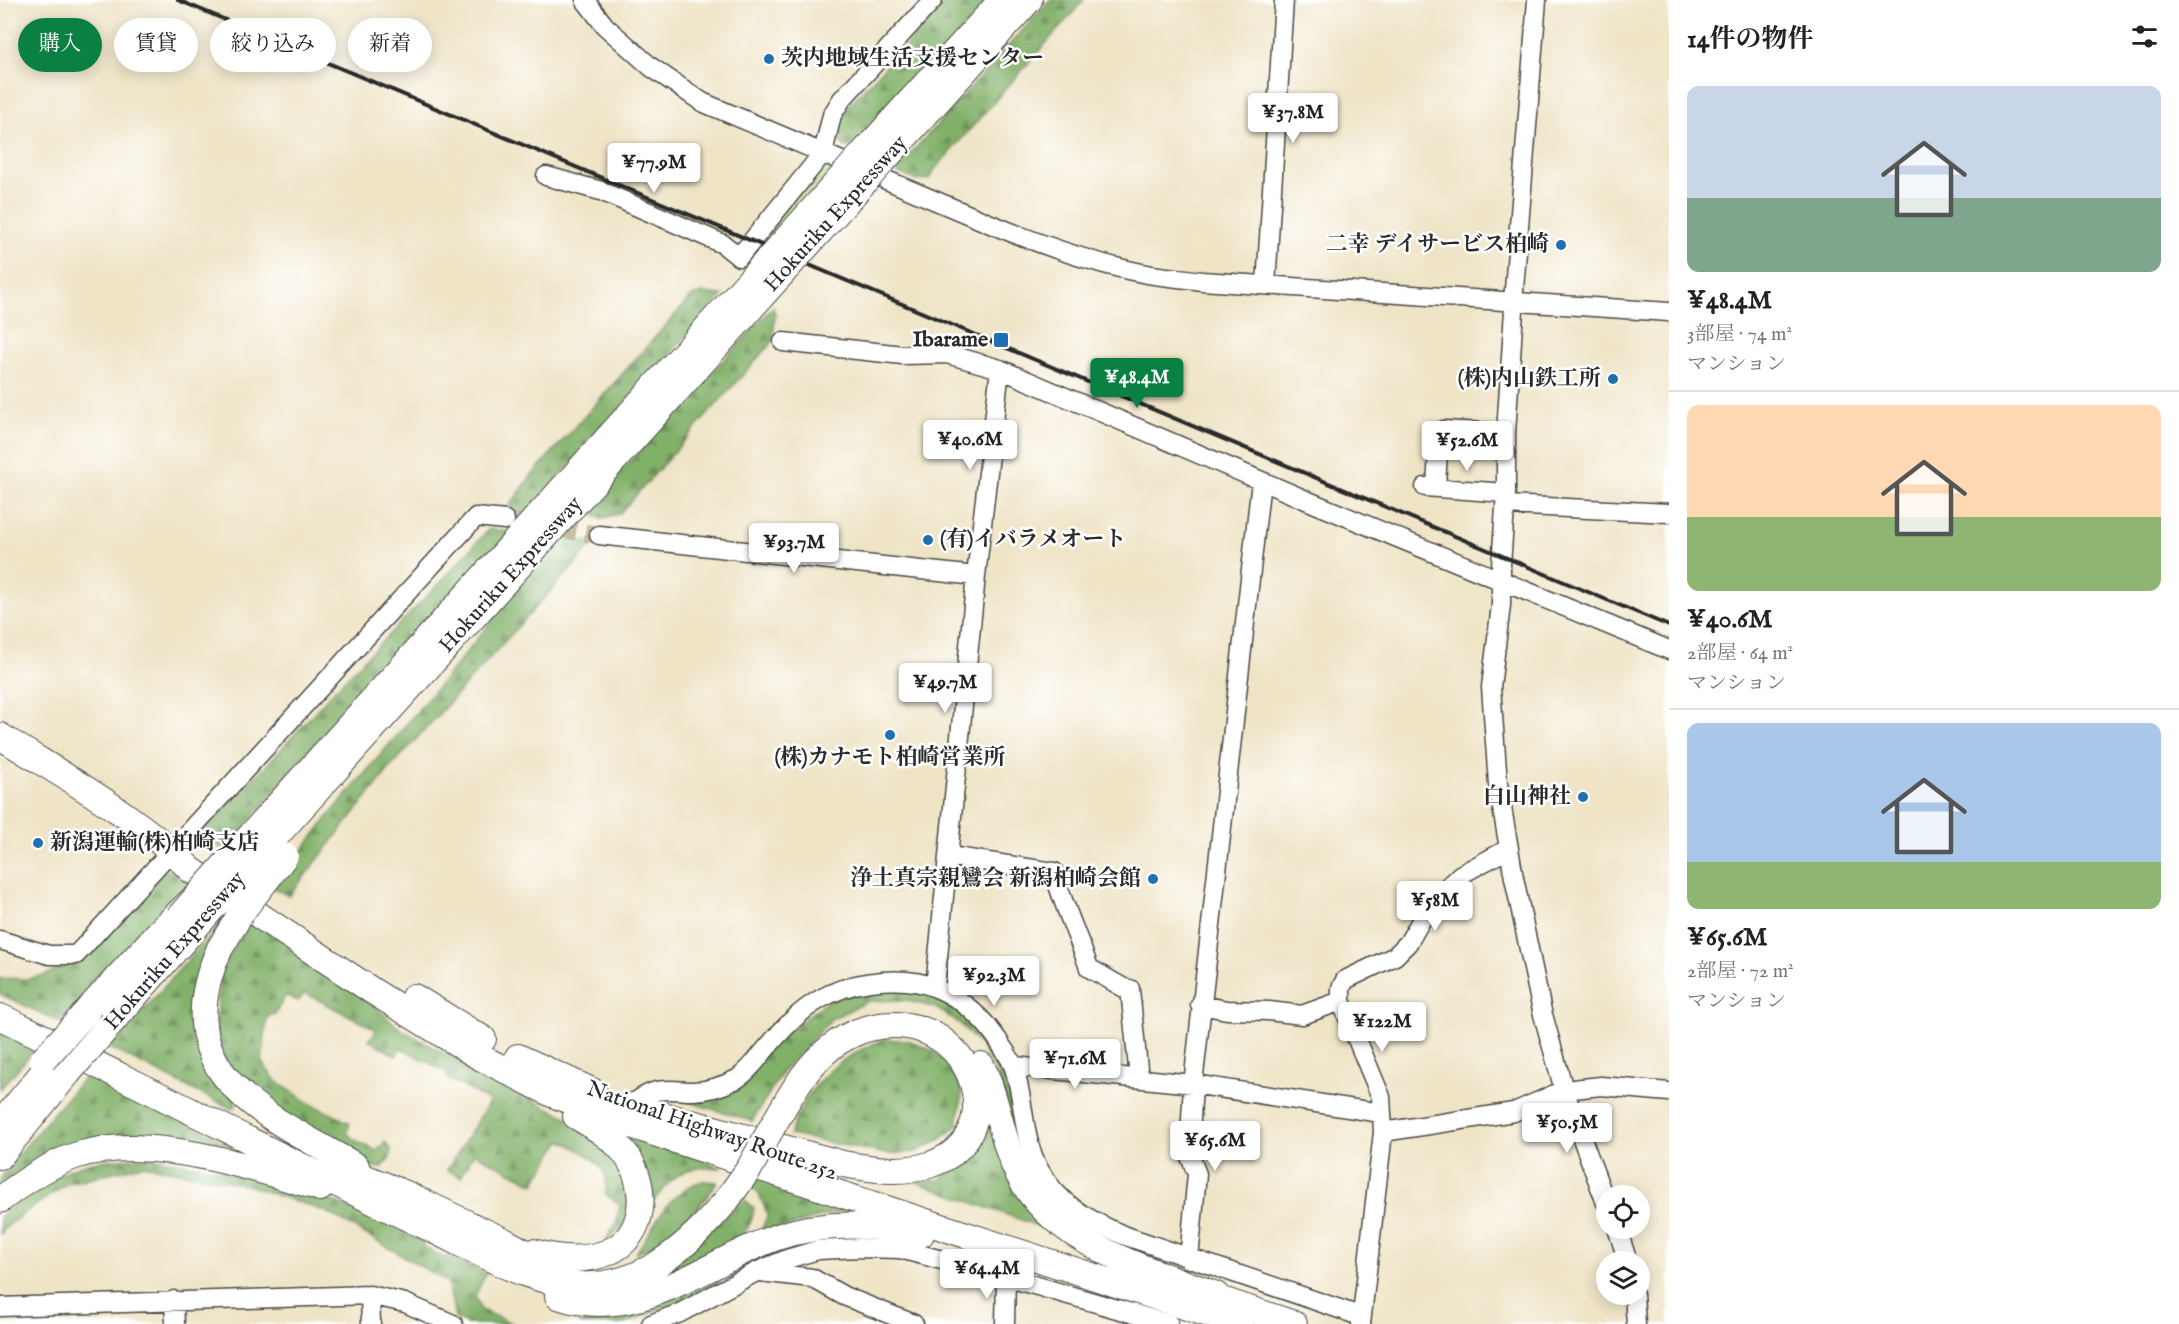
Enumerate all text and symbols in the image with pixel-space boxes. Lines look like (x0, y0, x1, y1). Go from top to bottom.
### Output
chip: 購入 (18, 18, 102, 72)
chip: 賃貸 (114, 18, 198, 72)
chip: 絞り込み (210, 18, 336, 72)
chip: 新着 (348, 18, 432, 72)
icon: filters (2128, 20, 2161, 53)
text: 14件の物件 (1687, 23, 1813, 56)
place label: 茨内地域生活支援センター (781, 45, 1044, 73)
marker: 茨内地域生活支援センター (762, 52, 776, 66)
pin: ¥37.8M (1244, 93, 1342, 144)
text: ¥37.8M (1262, 100, 1324, 125)
icon: home (1870, 125, 1978, 233)
street label: Hokuriku Expressway (758, 130, 914, 298)
pin: ¥77.9M (605, 143, 703, 194)
text: ¥77.9M (621, 150, 687, 175)
place label: 二幸 デイサービス柏崎 (1326, 231, 1549, 259)
marker: 二幸 デイサービス柏崎 (1554, 238, 1568, 252)
text: ¥48.4M (1687, 284, 1772, 317)
text: 3部屋 · 74 m² (1687, 322, 1792, 347)
place label: Ibarame (913, 326, 988, 354)
marker: Ibarame (992, 331, 1010, 349)
text: マンション (1687, 352, 1786, 377)
pin: ¥48.4M (1088, 358, 1186, 409)
text: ¥48.4M (1104, 365, 1170, 390)
place label: (株)内山鉄工所 (1458, 365, 1601, 393)
marker: (株)内山鉄工所 (1606, 372, 1620, 386)
pin: ¥40.6M (921, 420, 1019, 471)
pin: ¥52.6M (1418, 421, 1516, 472)
text: ¥40.6M (937, 427, 1003, 452)
text: ¥52.6M (1436, 428, 1498, 453)
icon: home (1870, 444, 1978, 552)
street label: Hokuriku Expressway (433, 491, 589, 659)
pin: ¥93.7M (745, 523, 843, 574)
place label: (有)イバラメオート (940, 526, 1126, 554)
text: ¥93.7M (763, 530, 825, 555)
marker: (有)イバラメオート (921, 533, 935, 547)
text: ¥40.6M (1687, 603, 1772, 636)
text: 2部屋 · 64 m² (1687, 641, 1793, 666)
pin: ¥49.7M (896, 663, 994, 714)
text: ¥49.7M (913, 670, 977, 695)
text: マンション (1687, 671, 1786, 696)
marker: (株)カナモト柏崎営業所 (883, 728, 897, 742)
place label: (株)カナモト柏崎営業所 (774, 744, 1006, 772)
icon: home (1870, 762, 1978, 870)
place label: 白山神社 (1483, 783, 1571, 811)
marker: 白山神社 (1576, 790, 1590, 804)
place label: 新潟運輸(株)柏崎支店 (50, 829, 259, 857)
marker: 新潟運輸(株)柏崎支店 (31, 836, 45, 850)
place label: 浄土真宗親鸞会 新潟柏崎会館 (850, 865, 1141, 893)
street label: Hokuriku Expressway (98, 866, 252, 1036)
marker: 浄土真宗親鸞会 新潟柏崎会館 (1146, 872, 1160, 886)
pin: ¥58M (1399, 881, 1471, 932)
text: ¥58M (1411, 888, 1459, 913)
text: ¥65.6M (1687, 921, 1767, 954)
pin: ¥92.3M (945, 956, 1043, 1007)
text: 2部屋 · 72 m² (1687, 959, 1794, 984)
text: ¥92.3M (962, 963, 1026, 988)
text: マンション (1687, 989, 1786, 1014)
pin: ¥122M (1340, 1002, 1424, 1053)
text: ¥122M (1352, 1009, 1412, 1034)
pin: ¥71.6M (1026, 1039, 1124, 1090)
text: ¥71.6M (1044, 1046, 1106, 1071)
street label: National Highway Route 252 (583, 1075, 841, 1187)
pin: ¥50.5M (1518, 1103, 1616, 1154)
text: ¥50.5M (1536, 1110, 1598, 1135)
pin: ¥65.6M (1166, 1121, 1264, 1172)
text: ¥65.6M (1184, 1128, 1246, 1153)
map controls (1596, 1185, 1650, 1305)
button: locate (1596, 1185, 1650, 1239)
pin: ¥64.4M (938, 1249, 1036, 1300)
button: layers (1596, 1251, 1650, 1305)
text: ¥64.4M (954, 1256, 1020, 1281)

